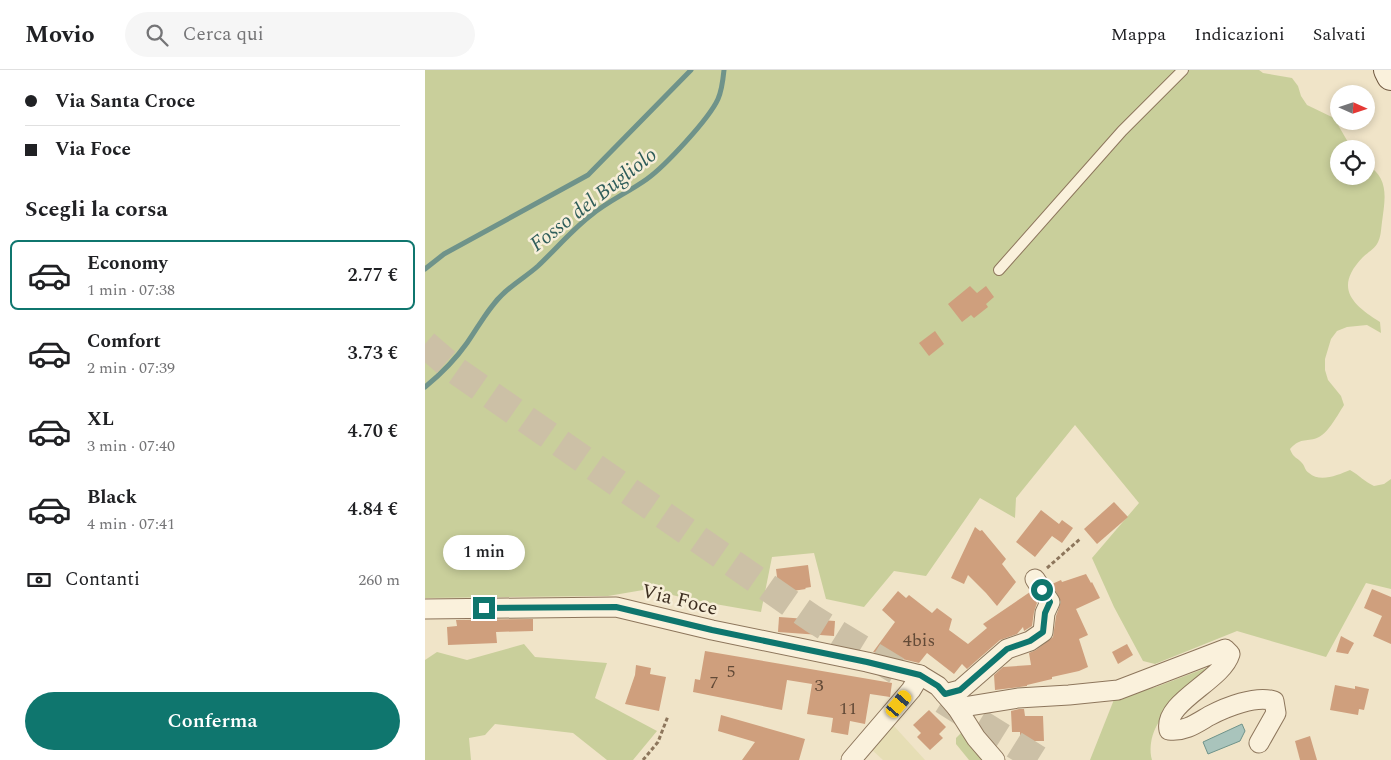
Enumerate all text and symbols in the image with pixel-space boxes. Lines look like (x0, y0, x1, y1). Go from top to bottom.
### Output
search box (125, 12, 475, 57)
text: Movio (25, 17, 95, 53)
text: Cerca qui (183, 20, 264, 49)
icon: search (143, 21, 171, 49)
text: Mappa (1111, 21, 1166, 48)
text: Indicazioni (1194, 21, 1285, 48)
text: Salvati (1313, 21, 1366, 48)
north arrow (1330, 85, 1375, 130)
map controls (1330, 85, 1375, 185)
text: Via Santa Croce (55, 87, 195, 116)
text: Via Foce (55, 135, 131, 164)
water label: Fosso del Bugliolo (523, 140, 664, 260)
button: locate (1330, 140, 1375, 185)
text: Scegli la corsa (25, 193, 168, 226)
text: Economy (87, 249, 168, 278)
icon: car (27, 253, 72, 298)
text: 2.77 € (348, 261, 398, 290)
text: 1 min · 07:38 (87, 278, 175, 302)
text: Comfort (87, 327, 161, 356)
icon: car (27, 331, 72, 376)
text: 3.73 € (348, 339, 398, 368)
text: 2 min · 07:39 (87, 356, 175, 380)
text: XL (87, 405, 114, 434)
icon: car (27, 409, 72, 454)
text: 4.70 € (348, 417, 398, 446)
text: 3 min · 07:40 (87, 434, 175, 458)
text: Black (87, 483, 137, 512)
icon: car (27, 487, 72, 532)
text: 4.84 € (348, 495, 398, 524)
text: 4 min · 07:41 (87, 512, 175, 536)
callout: 1 min (443, 536, 525, 570)
text: 1 min (463, 540, 505, 564)
text: Contanti (65, 565, 140, 594)
icon: cash (25, 566, 53, 594)
text: 260 m (358, 568, 400, 592)
street label: Via Foce (638, 576, 721, 624)
route start (1031, 579, 1053, 601)
route end (473, 597, 495, 619)
house number: 4bis (903, 627, 935, 654)
house number: 5 (727, 658, 736, 685)
house number: 7 (710, 669, 719, 696)
house number: 3 (815, 672, 824, 699)
car (883, 688, 914, 720)
button: Conferma (25, 692, 400, 750)
house number: 11 (839, 695, 857, 722)

